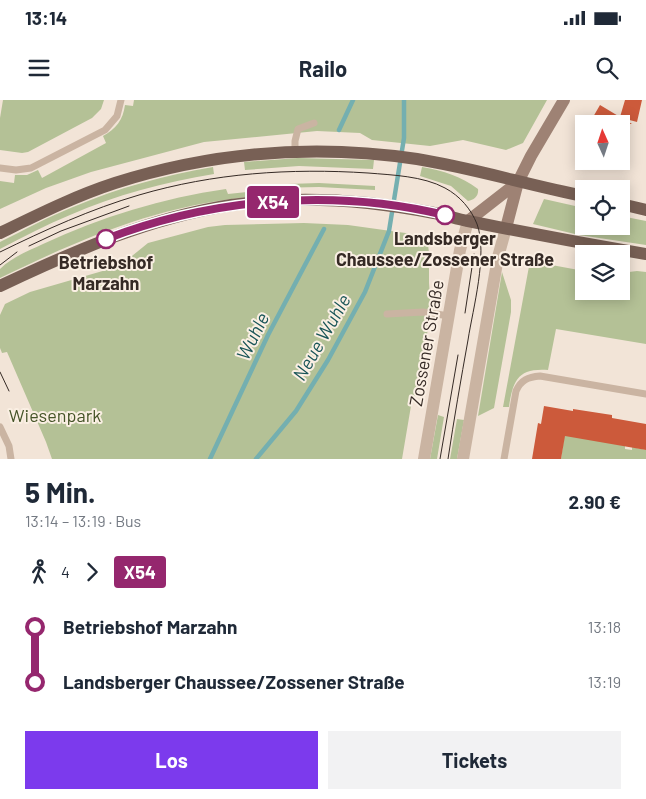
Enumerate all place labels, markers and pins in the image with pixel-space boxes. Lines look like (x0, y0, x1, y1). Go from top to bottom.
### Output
marker: Landsberger Chaussee/Zossener Straße (435, 205, 455, 225)
place label: Landsberger Chaussee/Zossener Straße (336, 227, 554, 270)
marker: Betriebshof Marzahn (96, 229, 116, 249)
place label: Betriebshof Marzahn (59, 251, 153, 294)

